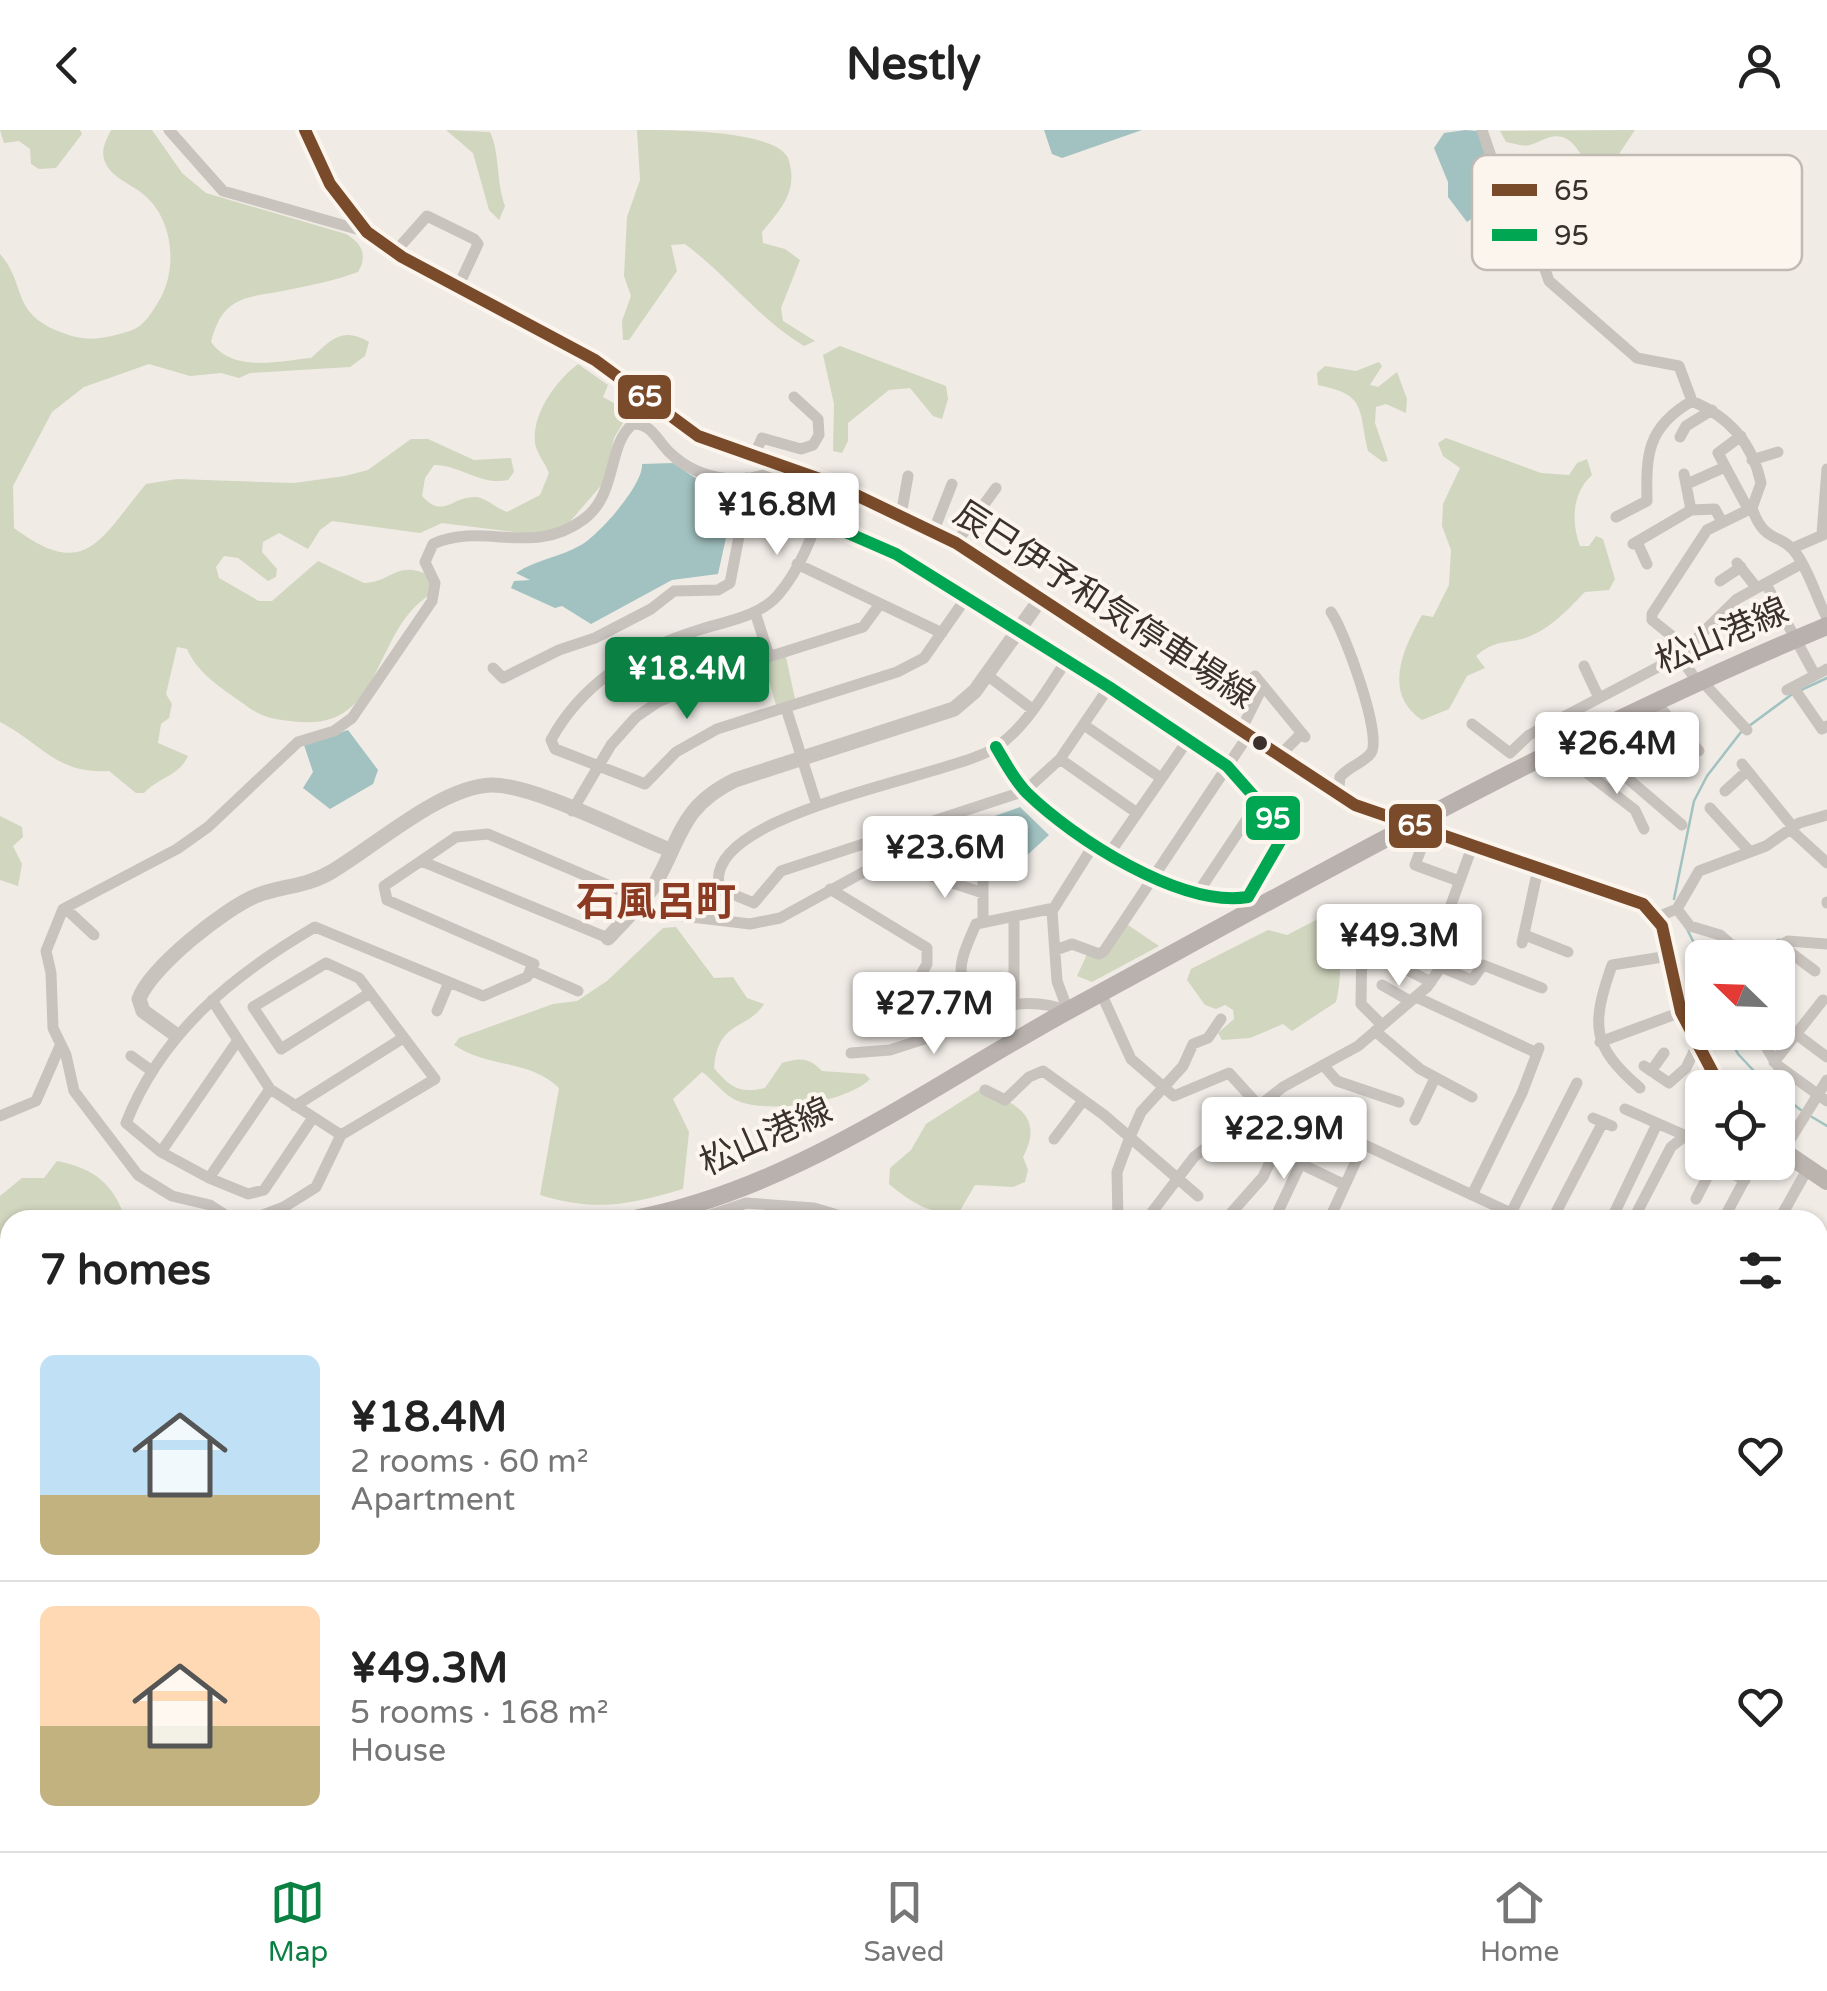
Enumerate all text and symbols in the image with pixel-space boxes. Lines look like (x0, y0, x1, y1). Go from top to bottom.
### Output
icon: back (40, 38, 95, 93)
text: Nestly (846, 38, 981, 92)
icon: person (1732, 38, 1787, 93)
legend (1472, 155, 1802, 270)
text: 65 (1554, 174, 1589, 208)
text: 95 (1554, 219, 1589, 253)
line badge: 65 (616, 373, 673, 421)
text: 65 (627, 380, 663, 414)
pin: ¥16.8M (696, 473, 858, 558)
text: ¥16.8M (717, 486, 837, 524)
street label: 辰巳伊予和気停車場線 (946, 492, 1262, 718)
street label: 松山港線 (1649, 589, 1795, 683)
pin: ¥18.4M (606, 637, 768, 722)
text: ¥18.4M (627, 650, 747, 688)
pin: ¥26.4M (1536, 712, 1698, 797)
text: ¥26.4M (1557, 725, 1677, 763)
unlabelled marker (1250, 733, 1270, 753)
line badge: 95 (1244, 794, 1302, 842)
text: 95 (1255, 802, 1291, 836)
line badge: 65 (1387, 802, 1444, 850)
text: 65 (1397, 809, 1433, 843)
pin: ¥23.6M (864, 816, 1026, 901)
text: ¥23.6M (885, 829, 1005, 867)
district label: 石風呂町 (576, 878, 736, 926)
pin: ¥49.3M (1318, 904, 1480, 989)
text: ¥49.3M (1339, 917, 1459, 955)
north arrow (1685, 940, 1795, 1050)
map controls (1685, 940, 1795, 1180)
pin: ¥27.7M (853, 972, 1015, 1057)
text: ¥27.7M (875, 985, 993, 1023)
button: locate (1685, 1070, 1795, 1180)
street label: 松山港線 (694, 1089, 838, 1185)
pin: ¥22.9M (1203, 1097, 1365, 1182)
text: ¥22.9M (1224, 1110, 1344, 1148)
icon: filters (1733, 1243, 1788, 1298)
text: 7 homes (40, 1245, 211, 1296)
text: ¥18.4M (350, 1392, 507, 1443)
icon: home (120, 1395, 240, 1515)
icon: heart (1733, 1428, 1788, 1483)
text: 2 rooms · 60 m² (350, 1443, 589, 1481)
text: Apartment (350, 1481, 515, 1519)
text: ¥49.3M (350, 1643, 508, 1694)
icon: home (120, 1646, 240, 1766)
icon: heart (1733, 1679, 1788, 1734)
text: 5 rooms · 168 m² (350, 1694, 609, 1732)
text: House (350, 1732, 446, 1770)
tab: Map (268, 1875, 328, 1969)
tab: Saved (864, 1875, 945, 1969)
tab: Home (1480, 1875, 1559, 1969)

